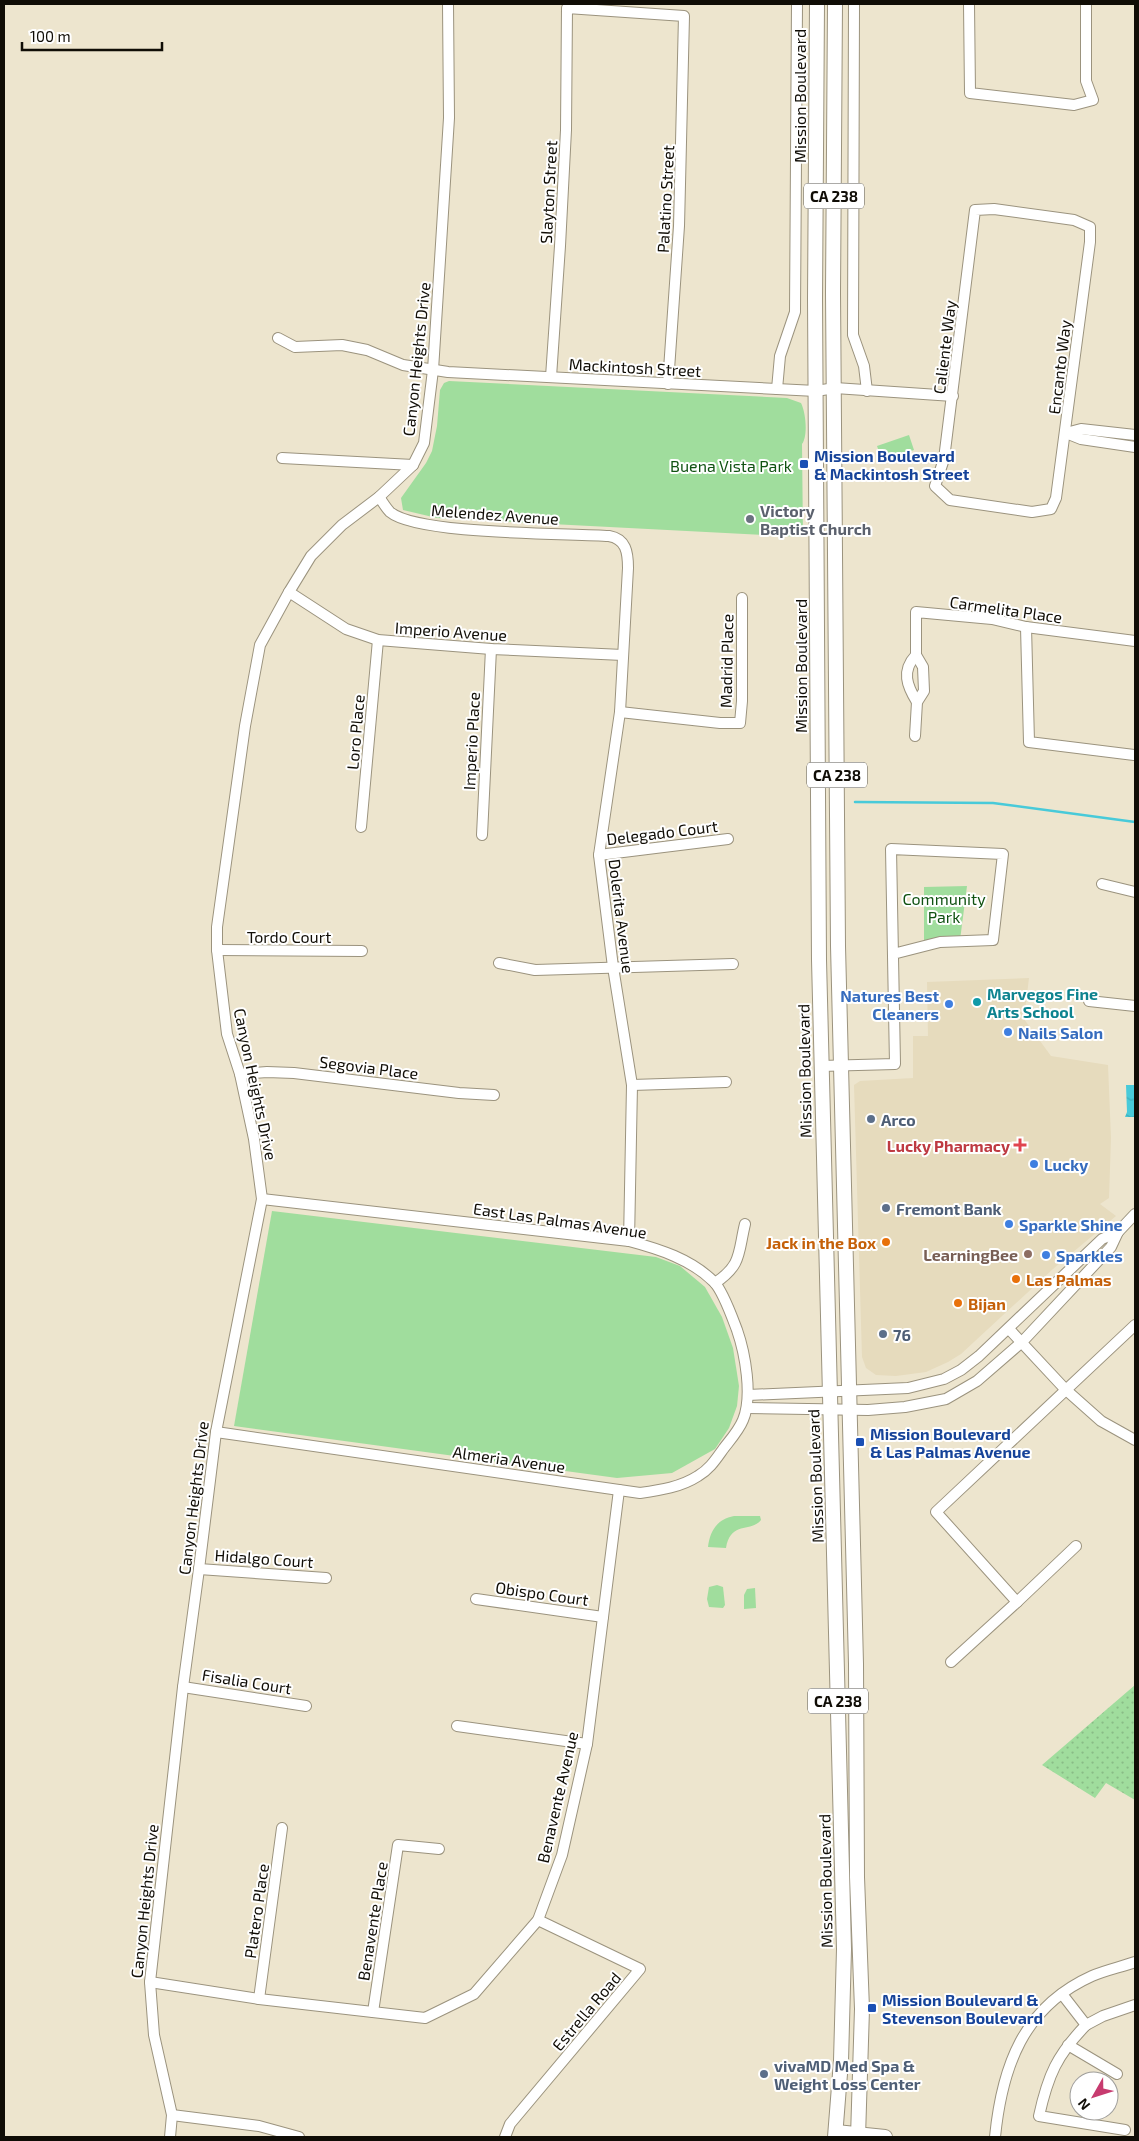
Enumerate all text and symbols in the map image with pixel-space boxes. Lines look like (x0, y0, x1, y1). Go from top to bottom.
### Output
scale bar (22, 20, 162, 52)
text: 100 m (30, 27, 71, 45)
street label: Mission Boulevard (790, 29, 809, 163)
street label: Slayton Street (536, 140, 560, 244)
street label: Palatino Street (653, 144, 677, 254)
road number: CA 238 (804, 184, 864, 208)
street label: Canyon Heights Drive (398, 281, 434, 437)
street label: Caliente Way (929, 298, 959, 395)
street label: Encanto Way (1044, 318, 1074, 415)
street label: Mackintosh Street (568, 354, 702, 380)
place label: Mission Boulevard & Mackintosh Street (814, 446, 970, 483)
park label: Buena Vista Park (670, 456, 792, 475)
marker: Mission Boulevard & Mackintosh Street (798, 458, 810, 470)
street label: Melendez Avenue (431, 500, 559, 528)
place label: Victory Baptist Church (760, 501, 871, 538)
marker: Victory Baptist Church (744, 513, 756, 525)
street label: Carmelita Place (949, 592, 1063, 626)
street label: Mission Boulevard (791, 599, 810, 733)
street label: Madrid Place (716, 614, 736, 708)
street label: Imperio Avenue (394, 618, 508, 644)
street label: Imperio Place (459, 691, 483, 791)
street label: Loro Place (342, 694, 368, 770)
road number: CA 238 (807, 762, 867, 788)
street label: Delegado Court (605, 816, 719, 848)
street label: Dolerita Avenue (606, 858, 638, 974)
park label: Community Park (902, 889, 986, 926)
street label: Tordo Court (247, 927, 331, 946)
place label: Marvegos Fine Arts School (987, 984, 1098, 1021)
place label: Natures Best Cleaners (840, 986, 939, 1023)
marker: Marvegos Fine Arts School (971, 996, 983, 1008)
marker: Natures Best Cleaners (943, 998, 955, 1010)
street label: Mission Boulevard (793, 1004, 815, 1138)
street label: Canyon Heights Drive (231, 1006, 281, 1162)
place label: Nails Salon (1018, 1023, 1103, 1042)
marker: Nails Salon (1002, 1026, 1014, 1038)
street label: Segovia Place (318, 1052, 420, 1082)
place label: Arco (881, 1110, 916, 1129)
marker: Arco (865, 1113, 877, 1125)
place label: Lucky Pharmacy (887, 1136, 1010, 1156)
marker: Lucky Pharmacy (1014, 1139, 1026, 1151)
place label: Lucky (1044, 1155, 1088, 1175)
marker: Lucky (1028, 1158, 1040, 1170)
street label: East Las Palmas Avenue (472, 1198, 648, 1242)
place label: Fremont Bank (896, 1199, 1002, 1218)
marker: Fremont Bank (880, 1202, 892, 1214)
place label: Sparkle Shine (1019, 1215, 1123, 1234)
marker: Sparkle Shine (1003, 1218, 1015, 1230)
place label: Jack in the Box (766, 1233, 876, 1252)
marker: Jack in the Box (880, 1236, 892, 1248)
place label: LearningBee (923, 1245, 1018, 1264)
place label: Sparkles (1056, 1246, 1123, 1265)
marker: LearningBee (1022, 1248, 1034, 1260)
marker: Sparkles (1040, 1249, 1052, 1261)
place label: Las Palmas (1026, 1270, 1112, 1289)
marker: Las Palmas (1010, 1273, 1022, 1285)
place label: Bijan (968, 1294, 1006, 1313)
marker: Bijan (952, 1297, 964, 1309)
place label: 76 (893, 1325, 911, 1344)
marker: 76 (877, 1328, 889, 1340)
street label: Mission Boulevard (803, 1409, 827, 1543)
street label: Canyon Heights Drive (174, 1420, 212, 1576)
place label: Mission Boulevard & Las Palmas Avenue (870, 1424, 1031, 1461)
marker: Mission Boulevard & Las Palmas Avenue (854, 1436, 866, 1448)
street label: Almeria Avenue (452, 1442, 566, 1476)
street label: Hidalgo Court (214, 1545, 314, 1571)
street label: Obispo Court (494, 1577, 590, 1609)
street label: Fisalia Court (201, 1665, 293, 1697)
road number: CA 238 (808, 1688, 868, 1714)
street label: Benavente Avenue (533, 1729, 581, 1865)
street label: Mission Boulevard (814, 1814, 836, 1948)
street label: Canyon Heights Drive (126, 1823, 162, 1979)
street label: Benavente Place (353, 1860, 391, 1982)
street label: Platero Place (240, 1862, 272, 1960)
street label: Estrella Road (548, 1968, 624, 2054)
place label: Mission Boulevard & Stevenson Boulevard (882, 1990, 1043, 2027)
marker: Mission Boulevard & Stevenson Boulevard (866, 2002, 878, 2014)
place label: vivaMD Med Spa & Weight Loss Center (774, 2056, 921, 2093)
marker: vivaMD Med Spa & Weight Loss Center (758, 2068, 770, 2080)
north arrow (1069, 2071, 1119, 2121)
text: N (1074, 2095, 1093, 2114)

